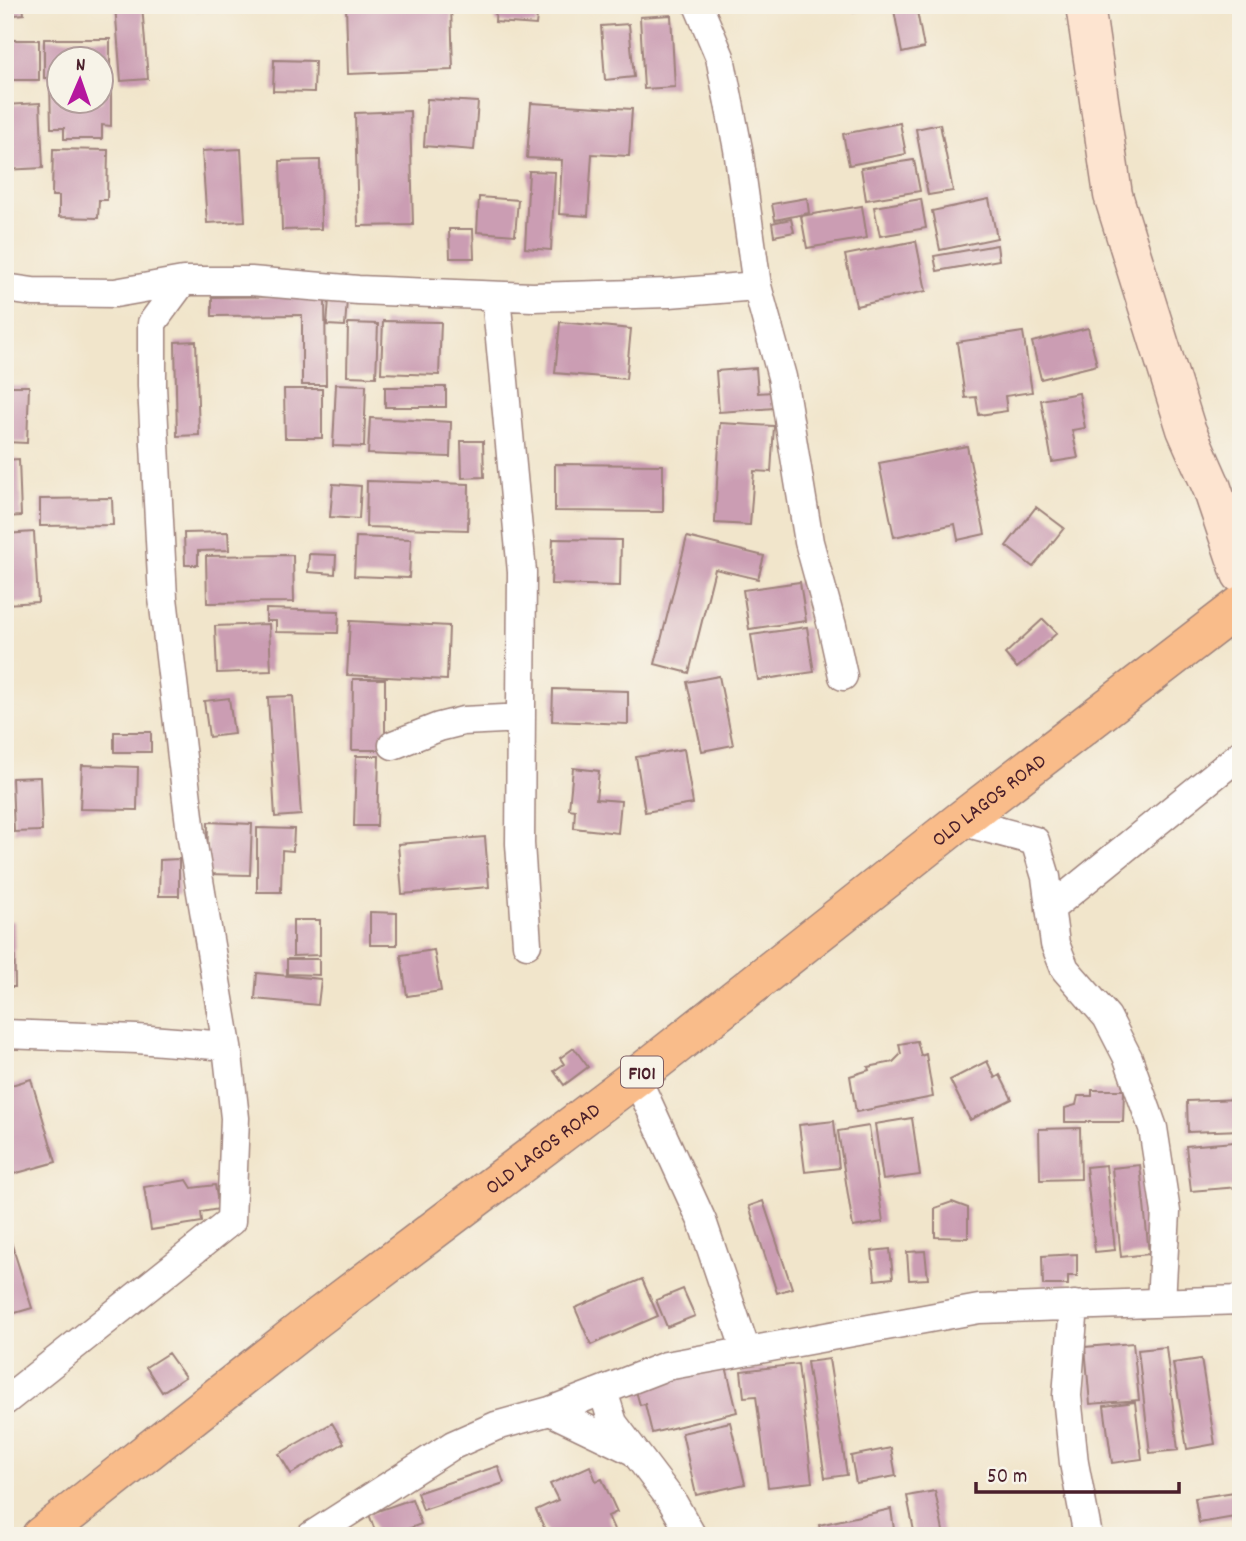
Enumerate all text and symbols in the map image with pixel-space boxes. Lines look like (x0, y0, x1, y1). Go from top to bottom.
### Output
north arrow (46, 46, 116, 116)
text: N (75, 53, 86, 80)
street label: OLD LAGOS ROAD (926, 748, 1054, 856)
road number: F101 (621, 1056, 663, 1088)
street label: OLD LAGOS ROAD (480, 1097, 608, 1204)
scale bar (976, 1450, 1180, 1494)
text: 50 m (987, 1463, 1027, 1493)

